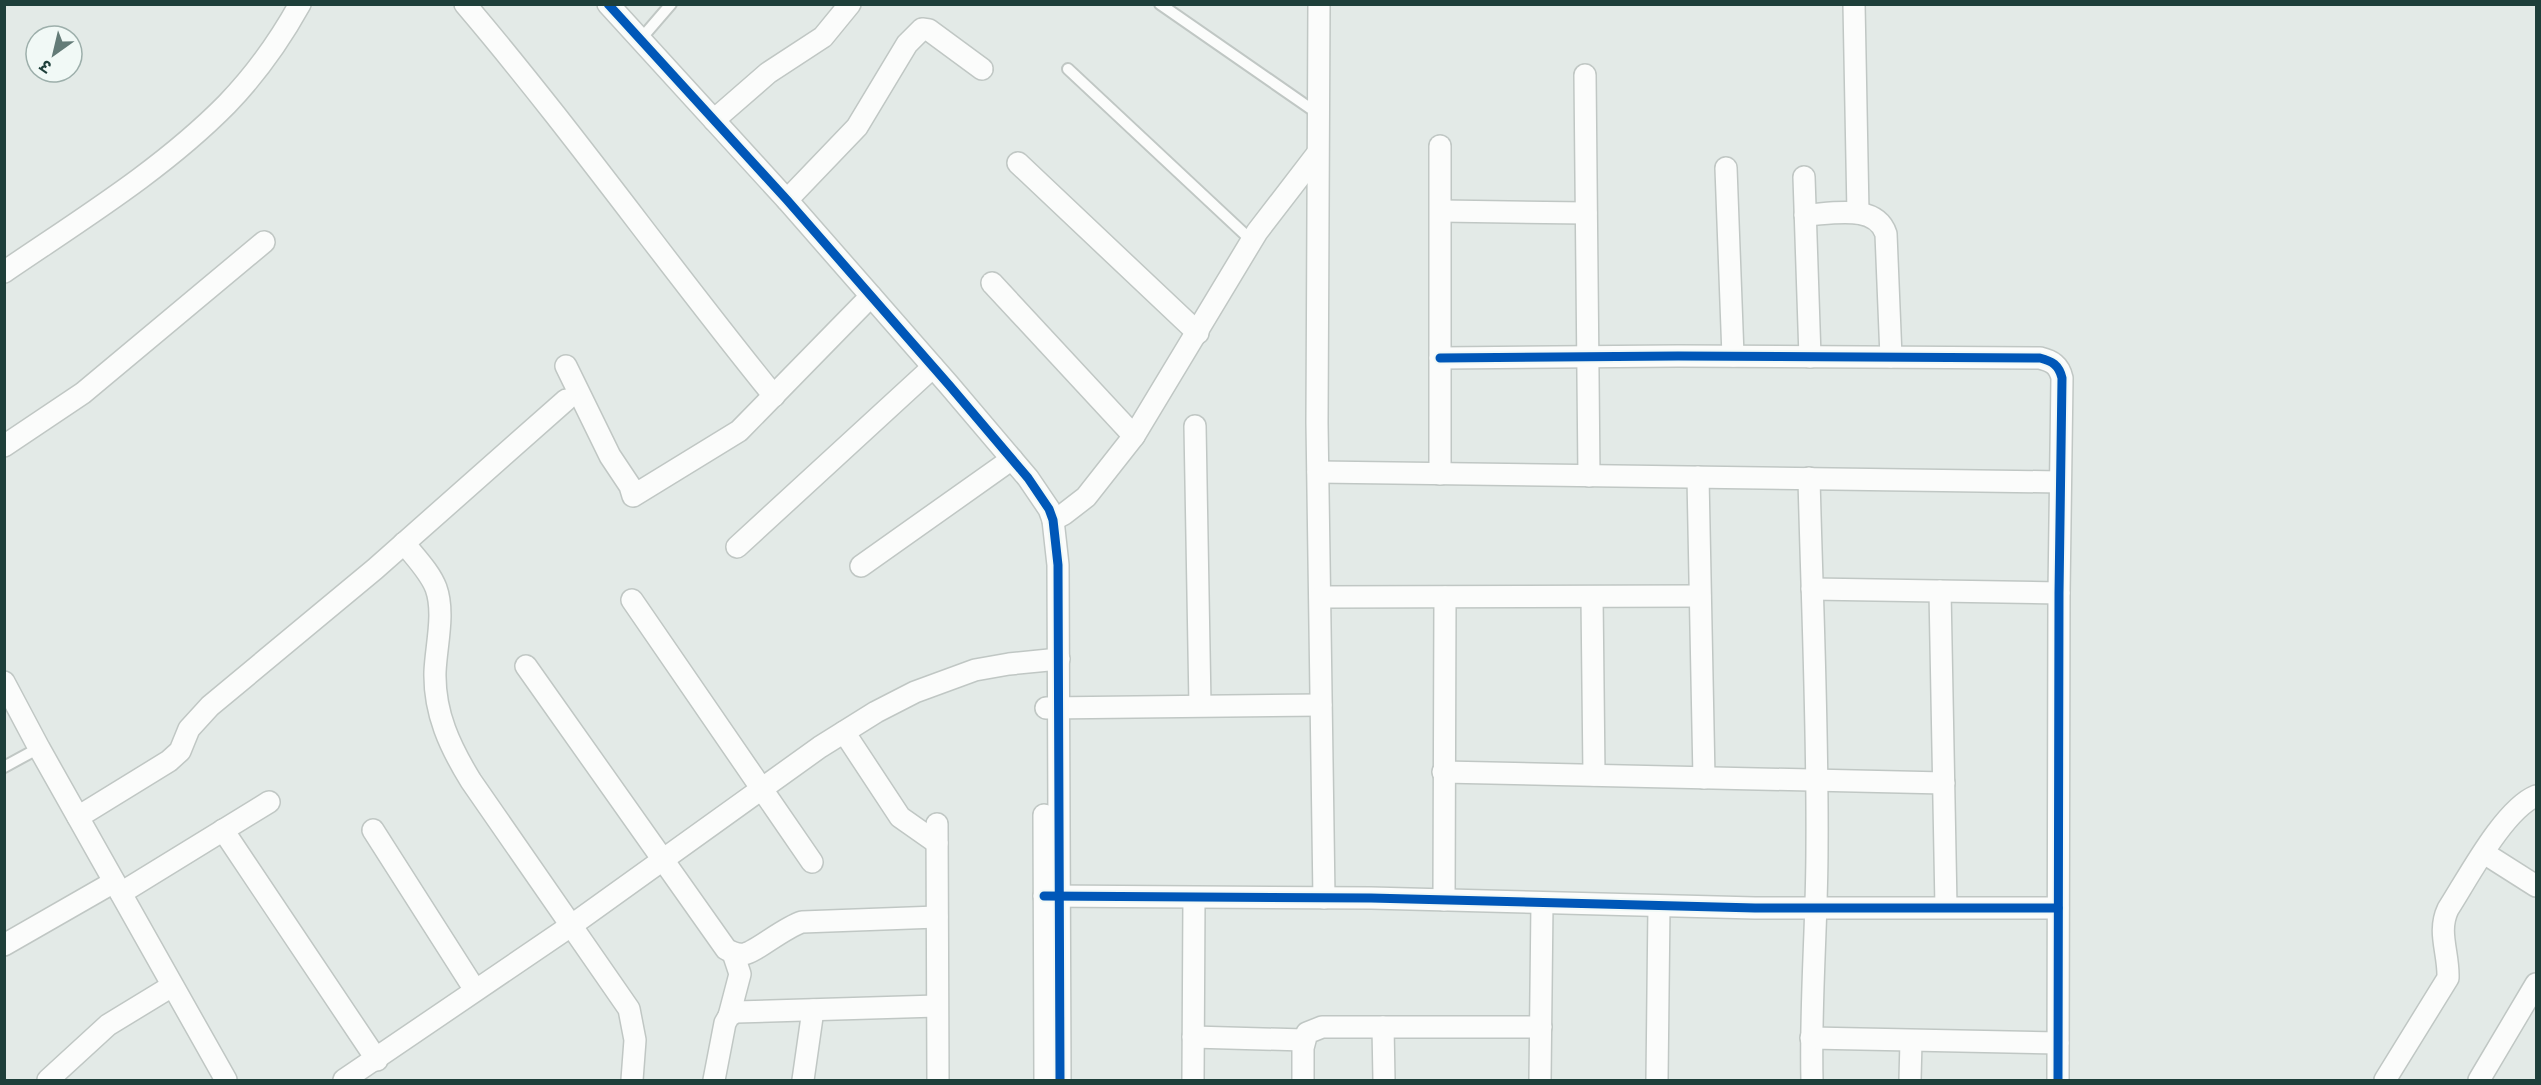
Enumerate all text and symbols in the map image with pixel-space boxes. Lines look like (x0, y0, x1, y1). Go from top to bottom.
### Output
north arrow (24, 24, 84, 84)
text: उ (35, 53, 57, 79)

